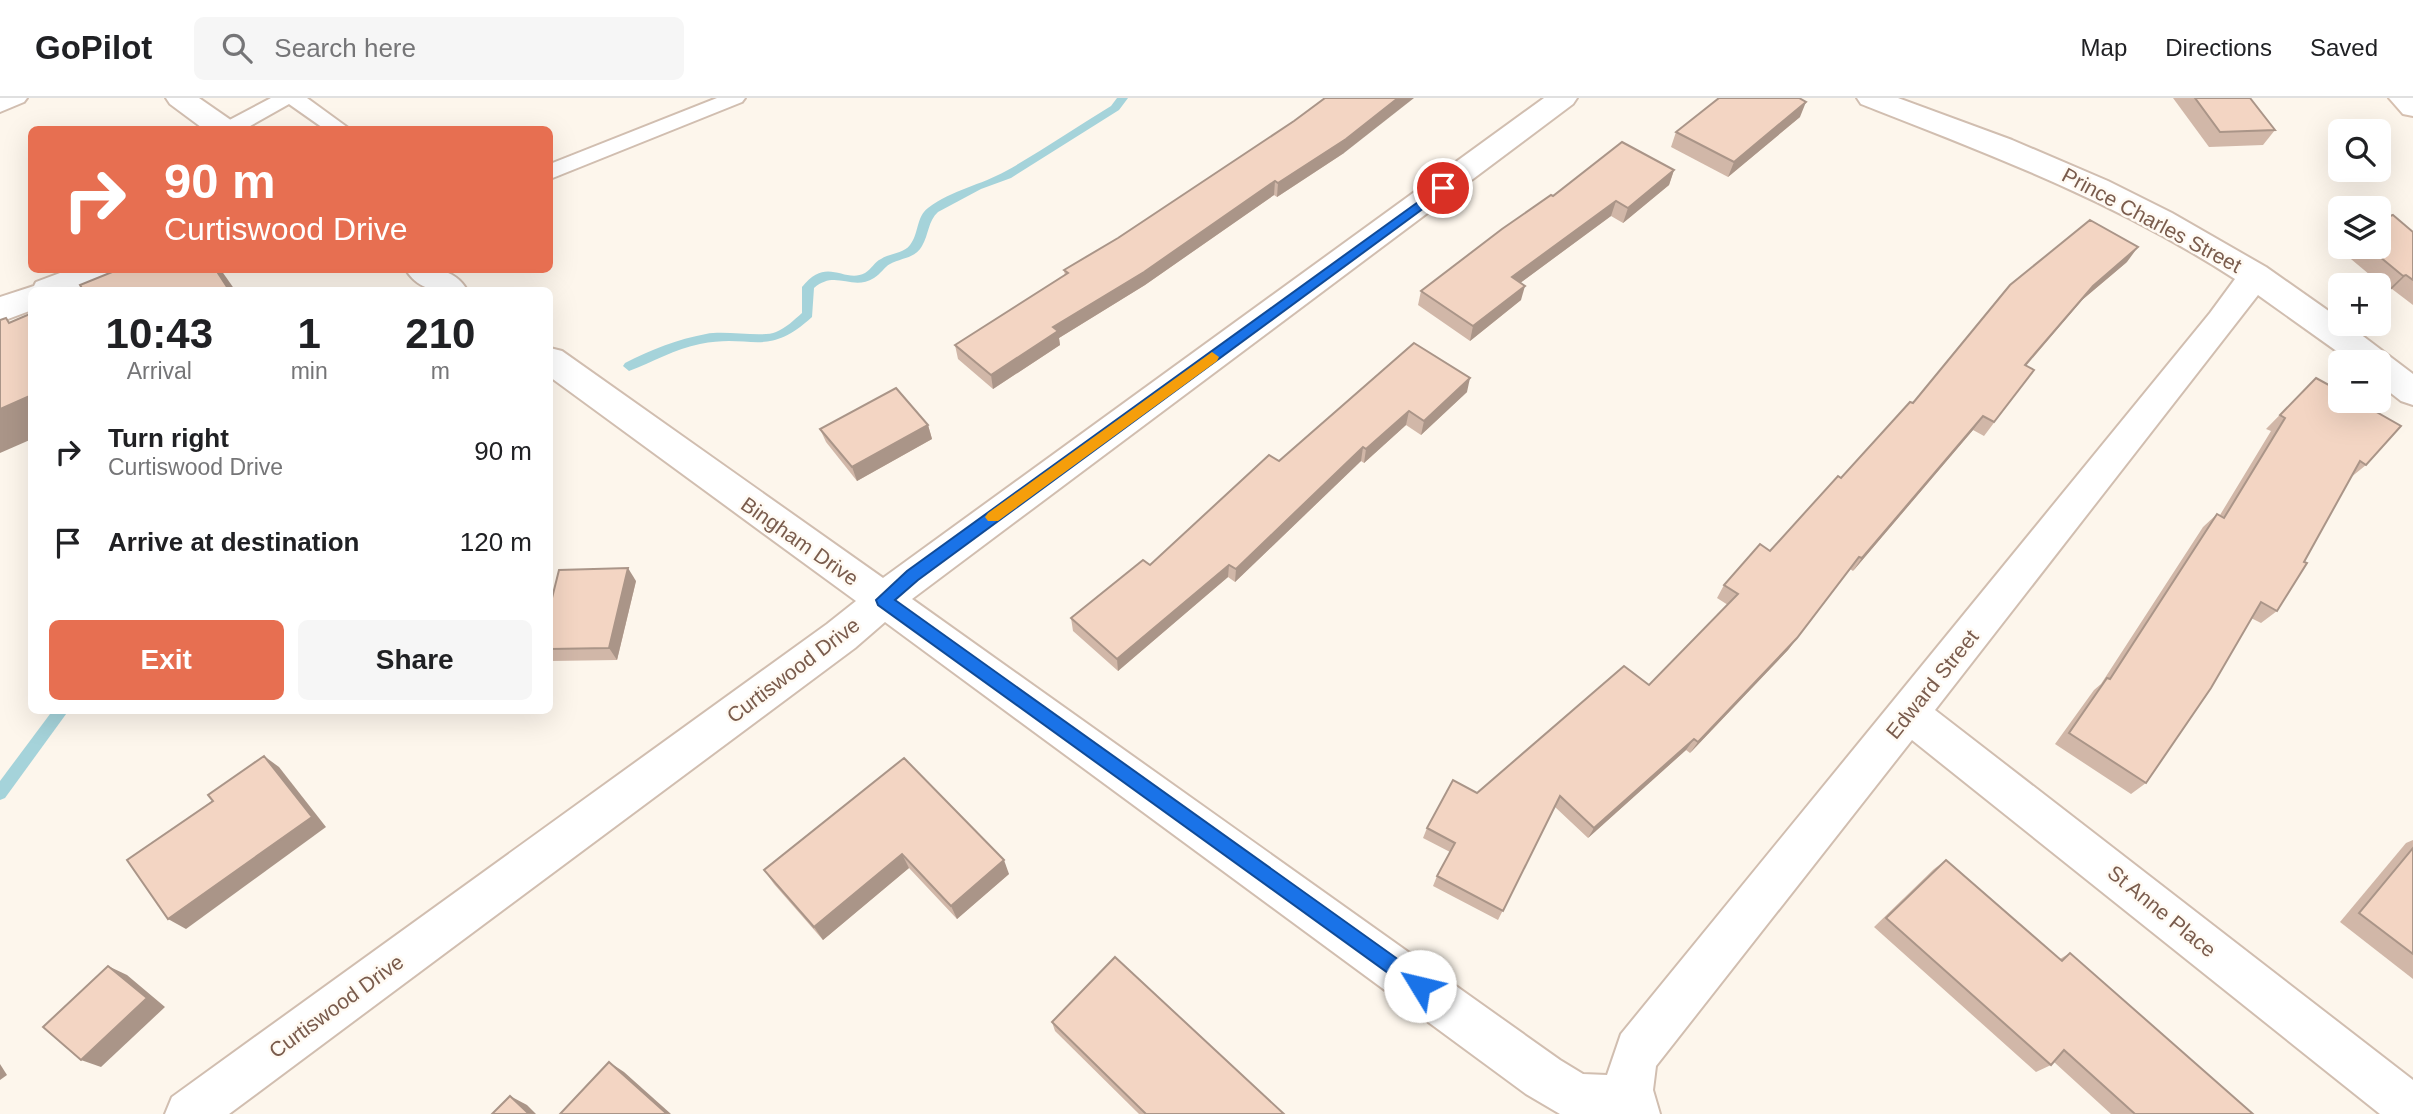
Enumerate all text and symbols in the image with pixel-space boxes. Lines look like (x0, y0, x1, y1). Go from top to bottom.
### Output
search box (194, 17, 684, 80)
text: GoPilot (35, 29, 152, 66)
icon: search (218, 29, 256, 67)
text: Search here (274, 33, 416, 63)
text: Map (2081, 34, 2127, 61)
text: Directions (2165, 34, 2272, 61)
text: Saved (2310, 34, 2378, 61)
map controls (2328, 119, 2391, 413)
button: search (2328, 119, 2391, 182)
icon: right (49, 154, 140, 245)
text: 90 m (164, 154, 276, 208)
pin (1413, 158, 1473, 218)
street label: Prince Charles Street (2058, 163, 2246, 277)
icon: arrive (1424, 169, 1462, 207)
button: layers (2328, 196, 2391, 259)
text: Curtiswood Drive (164, 211, 408, 247)
button: + (2328, 273, 2391, 336)
text: 10:43 (106, 310, 213, 357)
text: 1 (297, 310, 321, 357)
text: 210 (405, 310, 475, 357)
button: − (2328, 350, 2391, 413)
text: Arrival (127, 358, 192, 384)
text: min (291, 358, 328, 384)
text: m (431, 358, 450, 384)
text: Turn right (108, 423, 229, 453)
icon: right (49, 433, 87, 471)
text: 90 m (474, 436, 532, 466)
text: Curtiswood Drive (108, 454, 283, 480)
street label: Bingham Drive (737, 492, 863, 590)
icon: arrive (49, 524, 87, 562)
text: Arrive at destination (108, 527, 359, 557)
text: 120 m (460, 527, 532, 557)
street label: Curtiswood Drive (722, 613, 864, 727)
button: Exit (49, 620, 284, 700)
button: Share (298, 620, 532, 700)
street label: Edward Street (1881, 625, 1983, 743)
street label: St Anne Place (2103, 861, 2221, 961)
position arrow (1383, 949, 1457, 1023)
street label: Curtiswood Drive (265, 950, 407, 1062)

